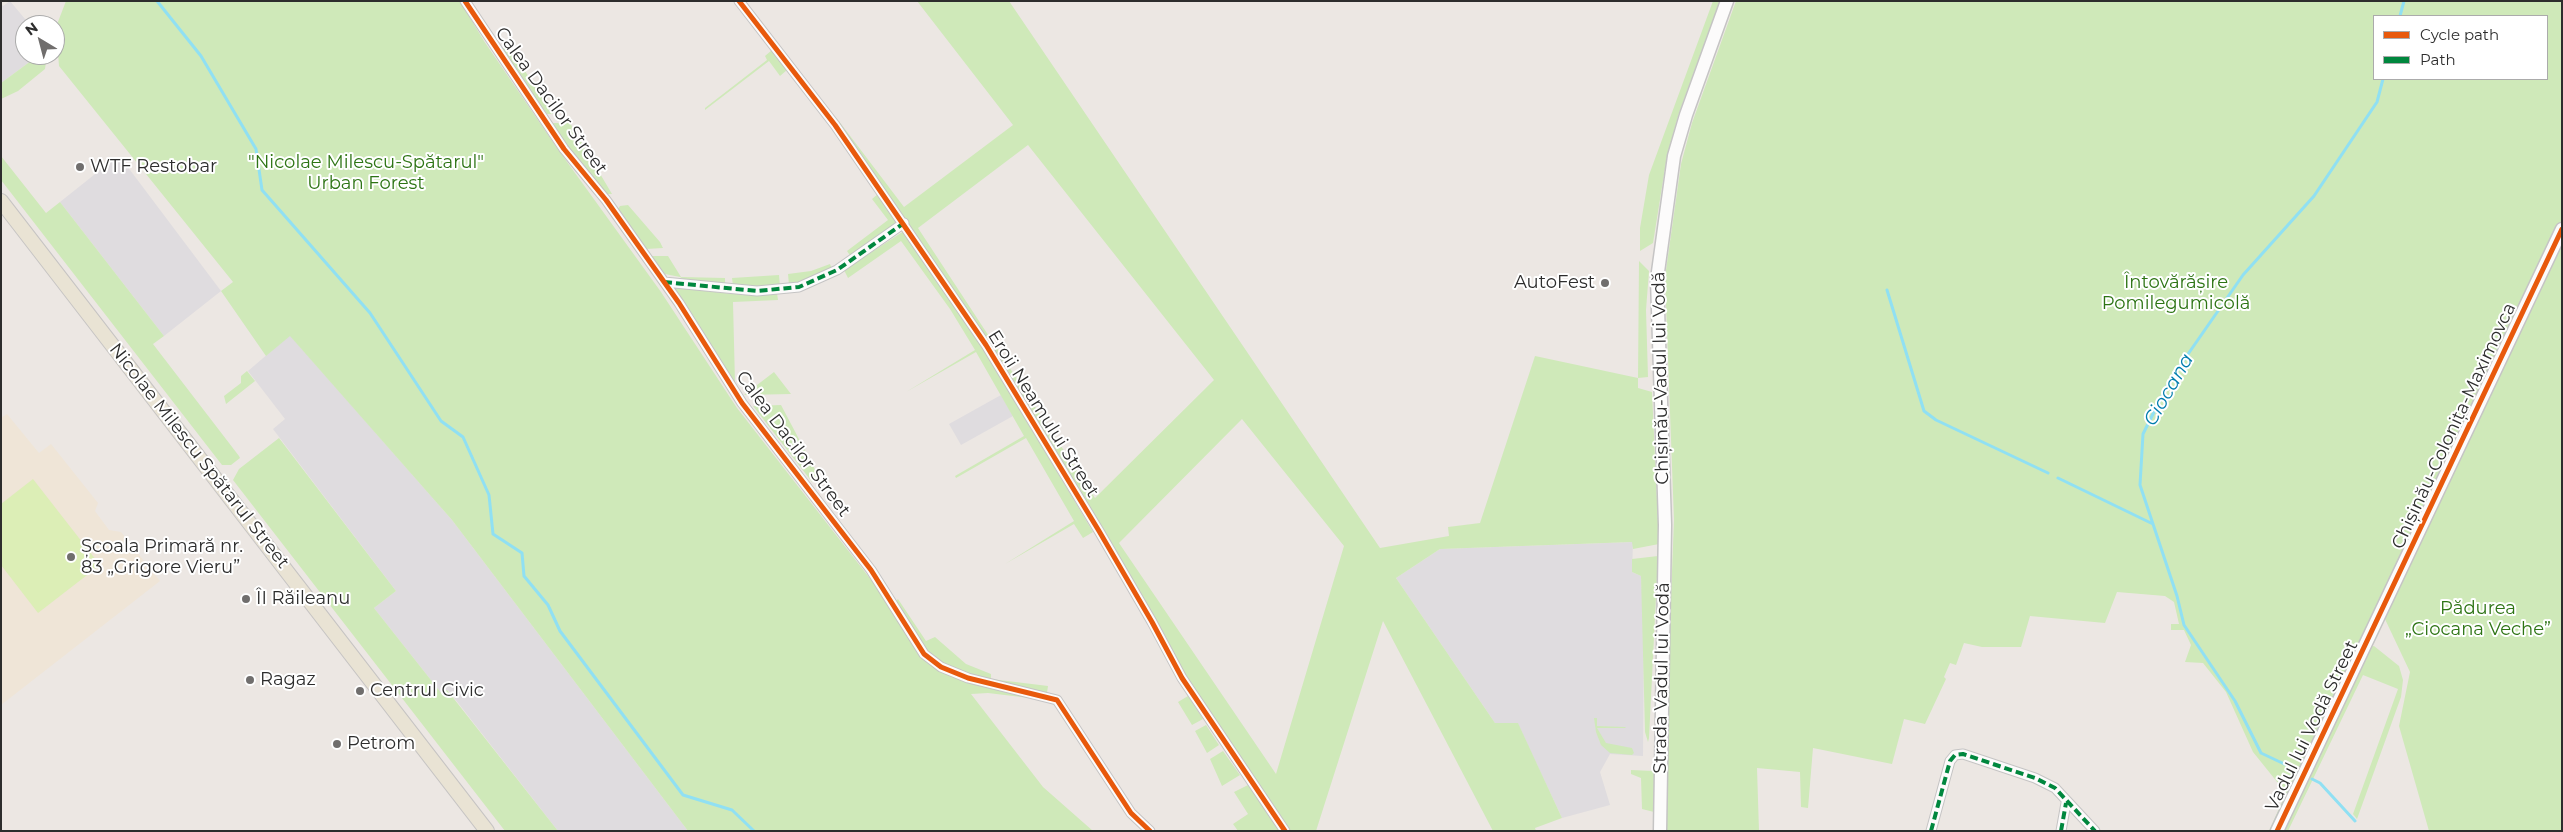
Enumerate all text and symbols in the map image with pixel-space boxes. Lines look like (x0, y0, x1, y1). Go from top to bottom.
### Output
north arrow (15, 15, 65, 65)
legend (2373, 15, 2548, 80)
text: N (22, 18, 42, 39)
street label: Calea Dacilor Street (490, 23, 612, 179)
text: Cycle path (2420, 25, 2499, 44)
text: Path (2420, 50, 2456, 69)
park label: "Nicolae Milescu-Spătarul" Urban Forest (248, 152, 484, 194)
place label: WTF Restobar (90, 156, 217, 178)
marker: WTF Restobar (74, 161, 86, 173)
street label: Chișinău-Vadul lui Vodă (1648, 271, 1674, 485)
place label: AutoFest (1514, 272, 1595, 294)
park label: Întovărășire Pomilegumicolă (2102, 272, 2250, 314)
marker: AutoFest (1599, 277, 1611, 289)
street label: Chișinău-Colonița-Maximovca (2387, 300, 2521, 552)
street label: Eroii Neamului Street (983, 327, 1103, 501)
street label: Nicolae Milescu Spătarul Street (104, 339, 294, 573)
water label: Ciocana (2139, 350, 2199, 430)
street label: Calea Dacilor Street (731, 367, 855, 521)
place label: Școala Primară nr. 83 „Grigore Vieru” (81, 536, 243, 578)
marker: Școala Primară nr. 83 „Grigore Vieru” (65, 551, 77, 563)
street label: Strada Vadul lui Vodă (1650, 582, 1674, 774)
place label: ÎI Răileanu (256, 588, 350, 610)
marker: ÎI Răileanu (240, 593, 252, 605)
park label: Pădurea „Ciocana Veche” (2405, 598, 2551, 640)
street label: Vadul lui Vodă Street (2261, 637, 2363, 815)
place label: Ragaz (260, 669, 316, 691)
marker: Ragaz (244, 674, 256, 686)
place label: Centrul Civic (370, 680, 484, 702)
marker: Centrul Civic (354, 685, 366, 697)
place label: Petrom (347, 733, 415, 755)
marker: Petrom (331, 738, 343, 750)

